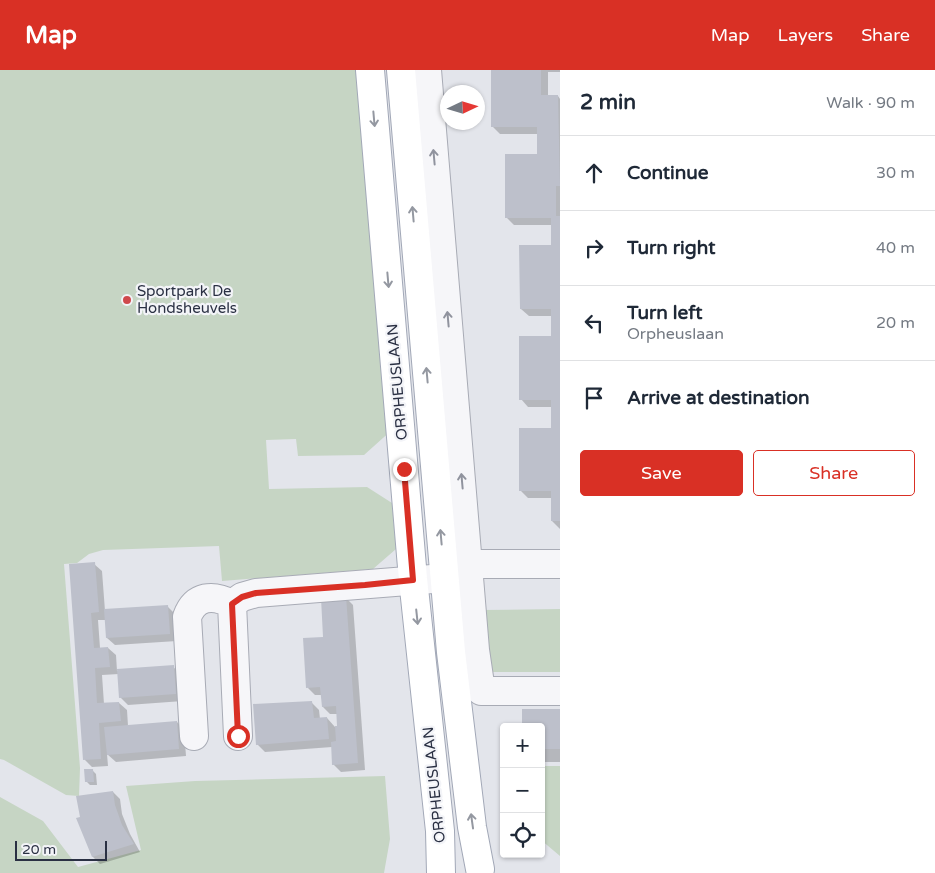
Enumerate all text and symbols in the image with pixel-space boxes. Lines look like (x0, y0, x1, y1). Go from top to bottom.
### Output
text: Map (25, 21, 77, 50)
text: Map (711, 24, 750, 46)
text: Layers (778, 24, 833, 46)
text: Share (861, 24, 910, 46)
north arrow (440, 85, 485, 130)
text: 2 min (580, 90, 636, 115)
text: Walk · 90 m (826, 93, 915, 113)
one-way arrow (369, 110, 379, 126)
one-way arrow (430, 149, 439, 165)
icon: ahead (580, 159, 608, 187)
text: Continue (627, 162, 709, 184)
text: 30 m (876, 163, 915, 183)
one-way arrow (409, 206, 418, 222)
icon: right (580, 234, 608, 262)
text: Turn right (627, 237, 715, 259)
text: 40 m (876, 238, 915, 258)
one-way arrow (383, 272, 393, 288)
place label: Sportpark De Hondsheuvels (137, 282, 237, 317)
marker: Sportpark De Hondsheuvels (121, 294, 133, 306)
text: Turn left (627, 302, 703, 324)
icon: left (580, 309, 608, 337)
one-way arrow (443, 311, 453, 327)
text: 20 m (876, 313, 915, 333)
street label: ORPHEUSLAAN (383, 323, 411, 441)
text: Orpheuslaan (627, 324, 724, 344)
one-way arrow (422, 368, 432, 384)
icon: arrive (580, 384, 608, 412)
text: Arrive at destination (627, 387, 810, 409)
button: Save (580, 450, 743, 496)
button: Share (753, 450, 915, 496)
route end (393, 458, 416, 481)
one-way arrow (457, 473, 467, 489)
one-way arrow (436, 530, 446, 546)
one-way arrow (412, 608, 422, 624)
map controls (500, 723, 545, 858)
button: + (500, 723, 545, 768)
route start (227, 725, 250, 748)
street label: ORPHEUSLAAN (419, 726, 449, 844)
button: − (500, 768, 545, 813)
one-way arrow (466, 813, 476, 829)
button: locate (500, 813, 545, 858)
scale bar (15, 838, 108, 861)
text: 20 m (22, 841, 56, 858)

